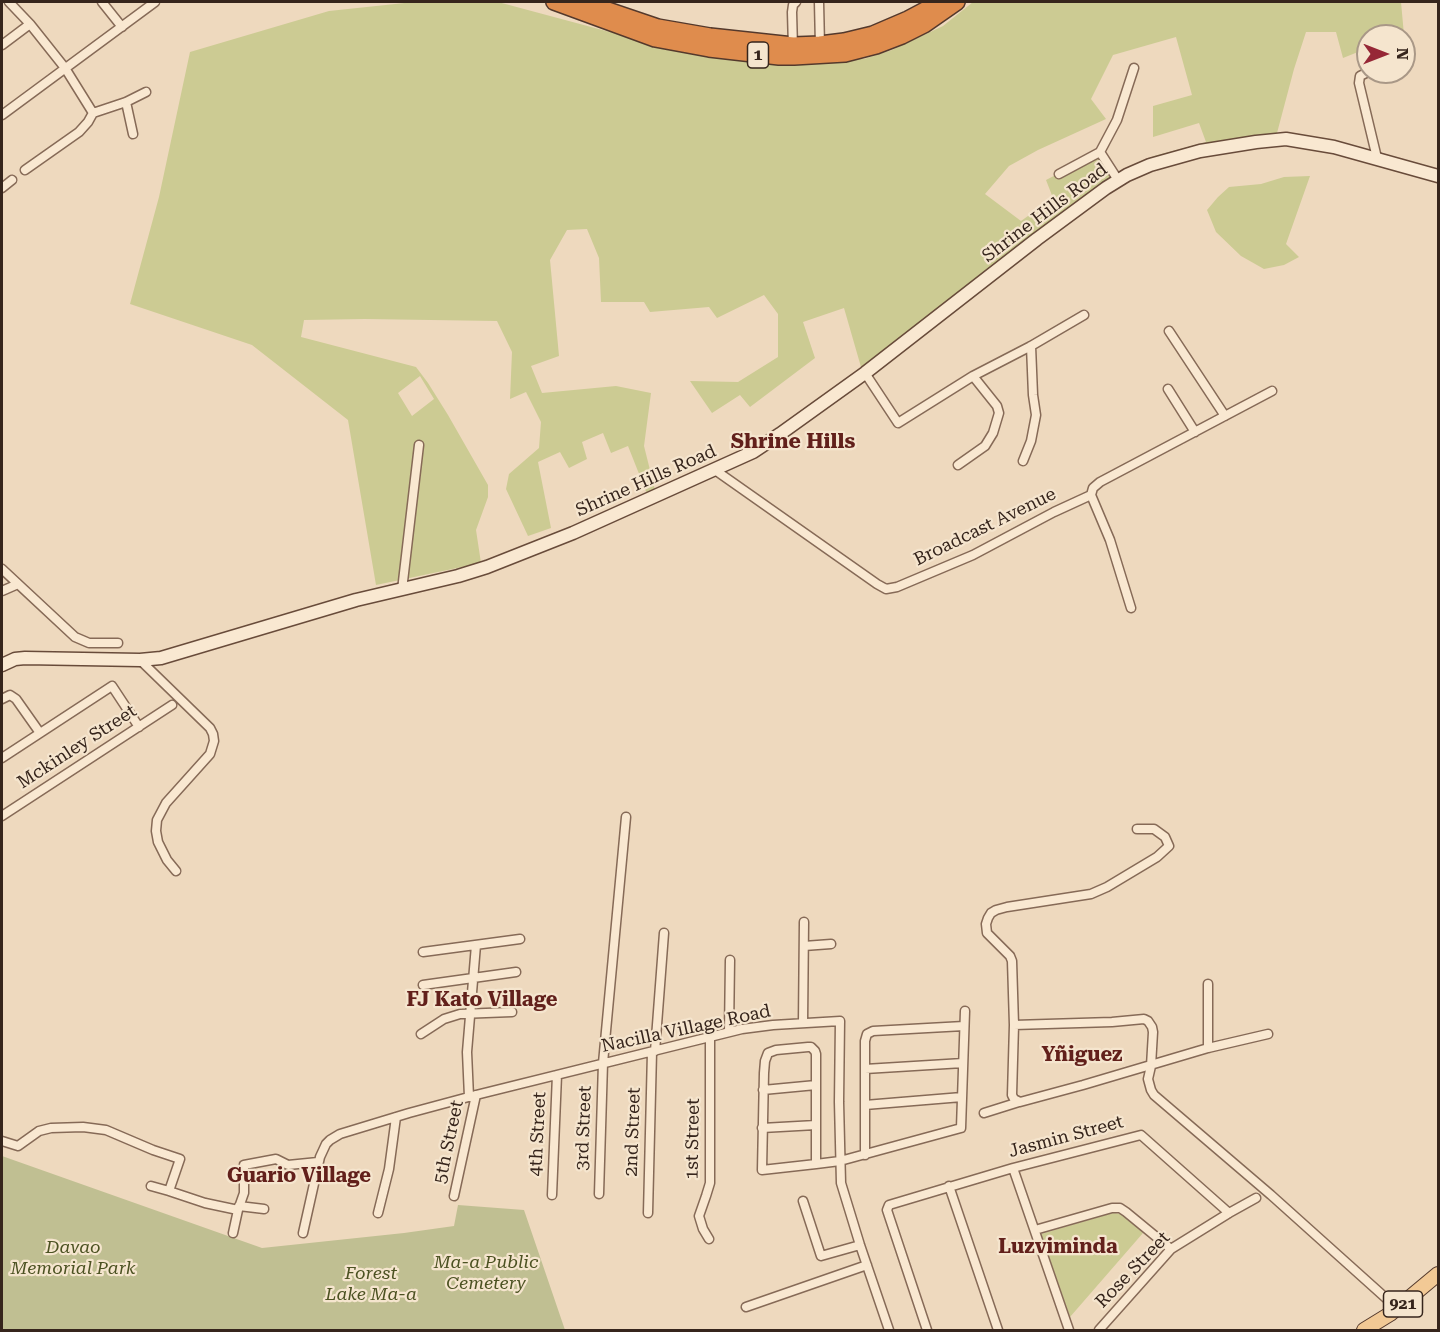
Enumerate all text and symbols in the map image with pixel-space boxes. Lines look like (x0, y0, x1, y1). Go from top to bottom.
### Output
north arrow (1356, 24, 1416, 84)
road number: 1 (748, 42, 768, 68)
text: N (1393, 48, 1412, 60)
street label: Shrine Hills Road (978, 159, 1112, 267)
district label: Shrine Hills (731, 429, 855, 455)
street label: Shrine Hills Road (573, 440, 719, 522)
street label: Broadcast Avenue (910, 483, 1060, 571)
street label: Mckinley Street (13, 700, 141, 794)
district label: FJ Kato Village (407, 988, 557, 1012)
street label: Nacilla Village Road (599, 1000, 773, 1058)
district label: Yñiguez (1042, 1043, 1122, 1067)
street label: 3rd Street (572, 1085, 596, 1171)
street label: 2nd Street (621, 1087, 645, 1177)
street label: 4th Street (525, 1091, 551, 1177)
street label: 5th Street (430, 1098, 468, 1186)
street label: 1st Street (681, 1098, 705, 1180)
street label: Jasmin Street (1006, 1111, 1126, 1163)
district label: Guario Village (227, 1164, 371, 1188)
street label: Rose Street (1091, 1227, 1175, 1313)
district label: Luzviminda (998, 1235, 1118, 1259)
park label: Davao Memorial Park (10, 1237, 136, 1280)
park label: Ma-a Public Cemetery (434, 1252, 538, 1294)
park label: Forest Lake Ma-a (325, 1263, 417, 1306)
road number: 921 (1384, 1291, 1422, 1317)

